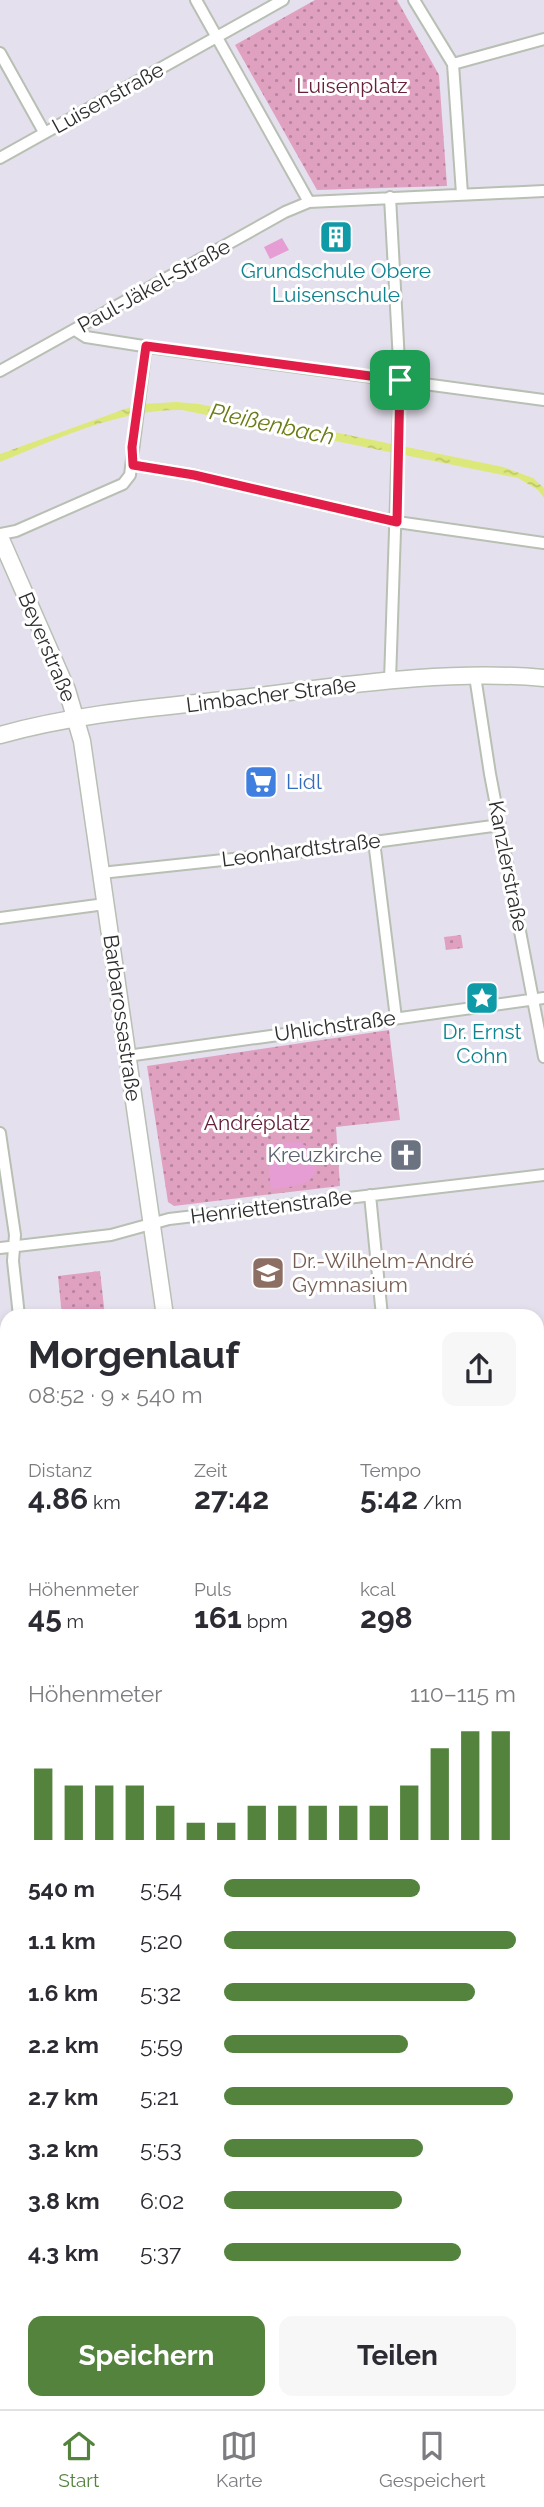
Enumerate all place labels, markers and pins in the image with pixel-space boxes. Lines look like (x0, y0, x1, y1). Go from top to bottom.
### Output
building icon: Grundschule Obere Luisenschule (317, 218, 355, 256)
place label: Grundschule Obere Luisenschule (241, 258, 431, 307)
pin (370, 350, 430, 410)
supermarket icon: Lidl (242, 763, 280, 801)
place label: Lidl (286, 769, 322, 794)
place icon: Dr. Ernst Cohn (463, 979, 501, 1017)
place label: Dr. Ernst Cohn (442, 1019, 522, 1068)
church icon: Kreuzkirche (387, 1136, 425, 1174)
place label: Kreuzkirche (267, 1142, 382, 1167)
place label: Dr.-Wilhelm-André Gymnasium (292, 1248, 474, 1297)
school or university icon: Dr.-Wilhelm-André Gymnasium (249, 1254, 287, 1292)

